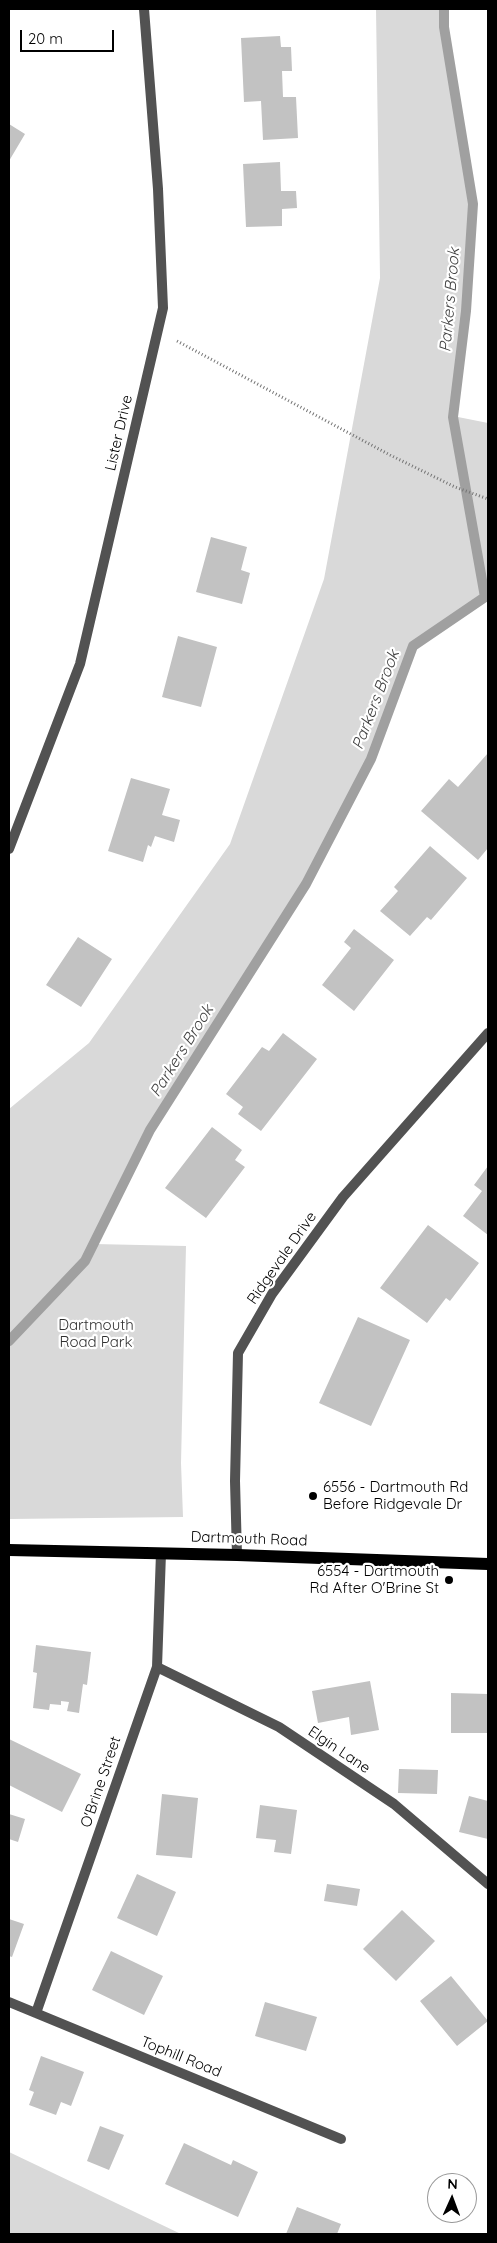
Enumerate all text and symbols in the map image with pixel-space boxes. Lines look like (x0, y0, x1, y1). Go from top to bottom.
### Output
scale bar (22, 20, 116, 52)
text: 20 m (28, 29, 63, 48)
water label: Parkers Brook (436, 247, 464, 353)
street label: Lister Drive (101, 393, 137, 473)
water label: Parkers Brook (348, 648, 404, 752)
water label: Parkers Brook (146, 1002, 218, 1100)
street label: Ridgevale Drive (243, 1208, 321, 1308)
park label: Dartmouth Road Park (58, 1316, 134, 1351)
place label: 6556 - Dartmouth Rd Before Ridgevale Dr (323, 1478, 468, 1513)
marker: 6556 - Dartmouth Rd Before Ridgevale Dr (307, 1490, 319, 1502)
street label: Dartmouth Road (190, 1528, 308, 1550)
place label: 6554 - Dartmouth Rd After O'Brine St (309, 1562, 439, 1597)
marker: 6554 - Dartmouth Rd After O'Brine St (443, 1574, 455, 1586)
street label: Elgin Lane (304, 1723, 374, 1777)
street label: O'Brine Street (77, 1734, 125, 1830)
street label: Tophill Road (138, 2033, 224, 2081)
north arrow (427, 2173, 477, 2223)
text: N (447, 2175, 458, 2193)

